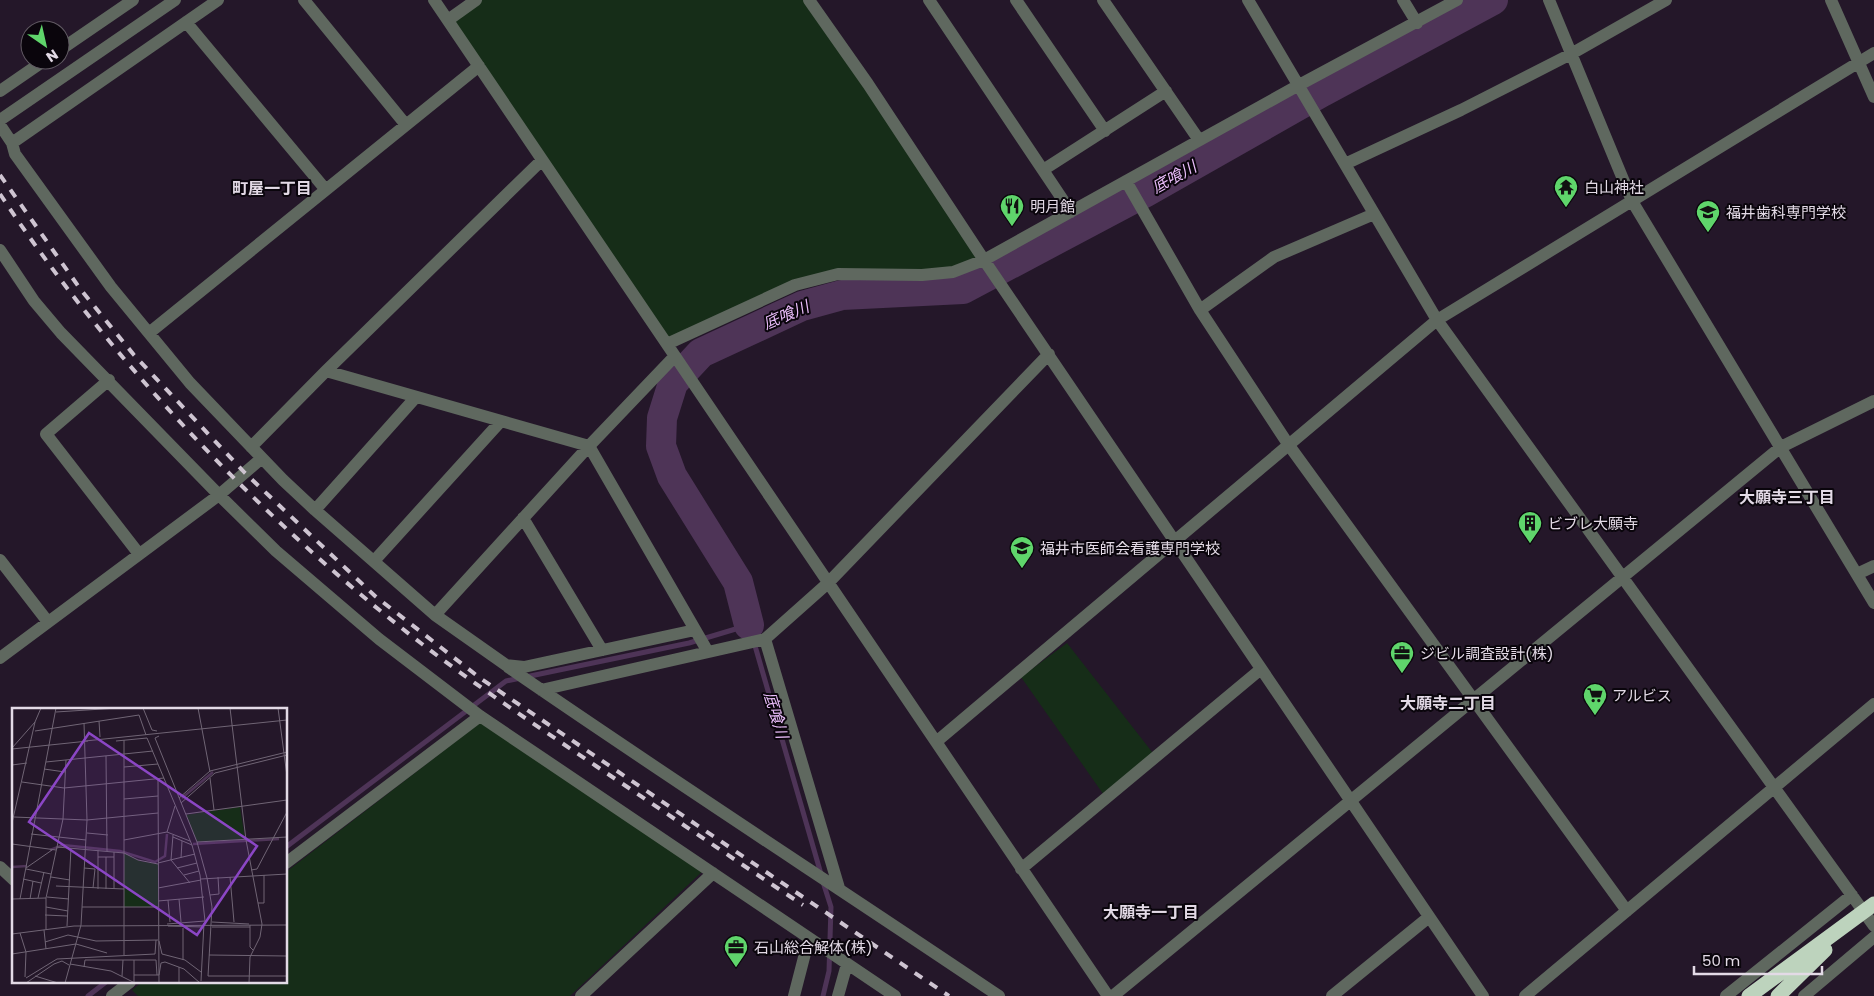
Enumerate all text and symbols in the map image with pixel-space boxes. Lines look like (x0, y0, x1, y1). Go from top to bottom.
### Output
north arrow (20, 20, 70, 70)
text: N (42, 45, 62, 67)
water label: 底喰川 (1147, 154, 1202, 199)
temple icon: 白山神社 (1553, 174, 1579, 208)
district label: 町屋一丁目 (232, 177, 312, 200)
place label: 白山神社 (1584, 177, 1644, 198)
restaurant icon: 明月館 (999, 193, 1025, 227)
place label: 明月館 (1030, 196, 1075, 217)
school or university icon: 福井歯科専門学校 (1695, 199, 1721, 233)
place label: 福井歯科専門学校 (1726, 202, 1846, 223)
water label: 底喰川 (759, 294, 814, 335)
district label: 大願寺三丁目 (1739, 486, 1835, 509)
building icon: ビブレ大願寺 (1517, 510, 1543, 544)
place label: ビブレ大願寺 (1548, 513, 1638, 534)
school or university icon: 福井市医師会看護専門学校 (1009, 535, 1035, 569)
place label: 福井市医師会看護専門学校 (1040, 538, 1220, 559)
office icon: ジビル調査設計(株) (1389, 640, 1415, 674)
place label: ジビル調査設計(株) (1420, 643, 1554, 664)
supermarket icon: アルビス (1582, 682, 1608, 716)
place label: アルビス (1612, 685, 1672, 706)
water label: 底喰川 (758, 689, 794, 743)
district label: 大願寺二丁目 (1400, 692, 1496, 715)
inset map (12, 708, 288, 984)
district label: 大願寺一丁目 (1103, 901, 1199, 924)
office icon: 石山総合解体(株) (723, 934, 749, 968)
place label: 石山総合解体(株) (754, 937, 873, 958)
scale bar (1694, 944, 1822, 976)
text: 50 m (1702, 950, 1740, 971)

